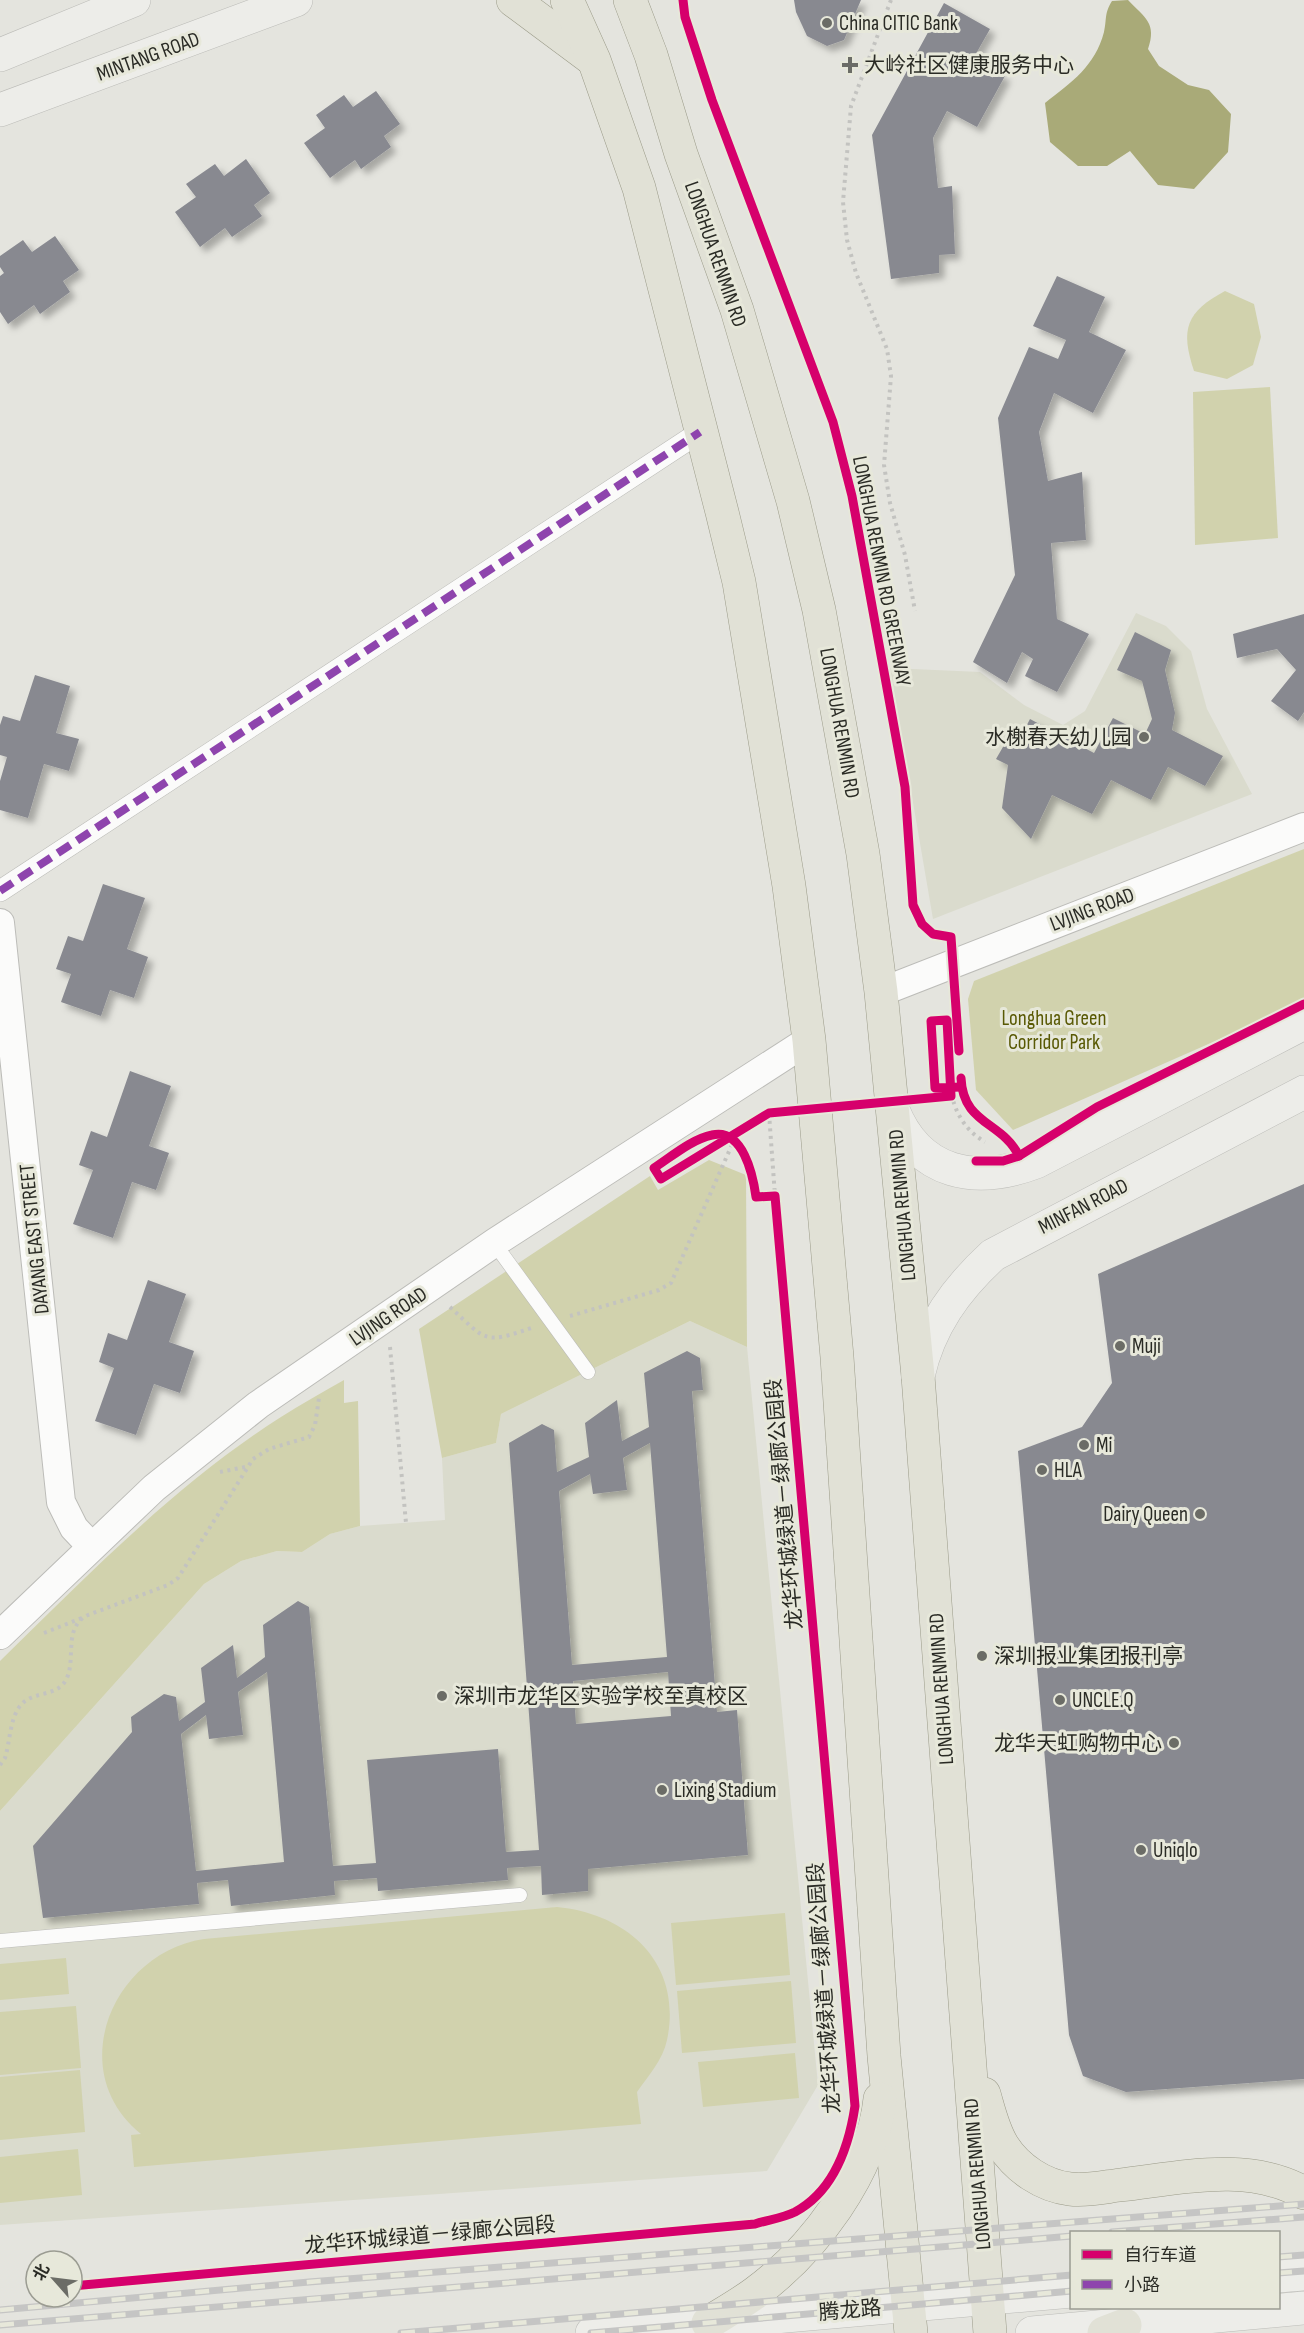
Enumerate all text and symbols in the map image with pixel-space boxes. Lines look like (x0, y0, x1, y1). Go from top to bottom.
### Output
place label: China CITIC Bank (839, 11, 958, 36)
marker: China CITIC Bank (820, 16, 834, 30)
street label: MINTANG ROAD (93, 26, 203, 87)
place label: 大岭社区健康服务中心 (864, 53, 1074, 78)
marker: 大岭社区健康服务中心 (841, 56, 859, 74)
street label: LONGHUA RENMIN RD (679, 178, 752, 330)
street label: LONGHUA RENMIN RD GREENWAY (847, 454, 916, 688)
street label: LONGHUA RENMIN RD (814, 646, 865, 800)
place label: 水榭春天幼儿园 (985, 725, 1132, 750)
marker: 水榭春天幼儿园 (1137, 730, 1151, 744)
street label: LVJING ROAD (1047, 882, 1138, 937)
park label: Longhua Green Corridor Park (1002, 1006, 1106, 1055)
street label: LONGHUA RENMIN RD (883, 1128, 922, 1282)
street label: DAYANG EAST STREET (14, 1162, 55, 1315)
street label: MINFAN ROAD (1034, 1173, 1132, 1240)
street label: LVJING ROAD (345, 1281, 432, 1351)
place label: Muji (1132, 1334, 1161, 1359)
marker: Muji (1113, 1339, 1127, 1353)
street label: 龙华环城绿道－绿廊公园段 (761, 1377, 808, 1631)
place label: Mi (1096, 1433, 1112, 1458)
marker: Mi (1077, 1438, 1091, 1452)
place label: HLA (1054, 1458, 1083, 1483)
marker: HLA (1035, 1463, 1049, 1477)
place label: Dairy Queen (1103, 1502, 1188, 1527)
marker: Dairy Queen (1193, 1507, 1207, 1521)
street label: LONGHUA RENMIN RD (924, 1612, 959, 1766)
place label: 深圳报业集团报刊亭 (994, 1644, 1183, 1669)
marker: 深圳报业集团报刊亭 (975, 1649, 989, 1663)
place label: 深圳市龙华区实验学校至真校区 (454, 1684, 748, 1709)
place label: UNCLE.Q (1072, 1688, 1134, 1713)
marker: 深圳市龙华区实验学校至真校区 (435, 1689, 449, 1703)
marker: UNCLE.Q (1053, 1693, 1067, 1707)
place label: 龙华天虹购物中心 (994, 1731, 1162, 1756)
marker: 龙华天虹购物中心 (1167, 1736, 1181, 1750)
place label: Lixing Stadium (674, 1778, 776, 1803)
marker: Lixing Stadium (655, 1783, 669, 1797)
place label: Uniqlo (1153, 1838, 1198, 1863)
marker: Uniqlo (1134, 1843, 1148, 1857)
street label: 龙华环城绿道－绿廊公园段 (803, 1861, 846, 2115)
street label: LONGHUA RENMIN RD (958, 2097, 997, 2251)
street label: 龙华环城绿道－绿廊公园段 (303, 2212, 557, 2259)
legend (1070, 2231, 1280, 2309)
text: 自行车道 (1124, 2245, 1196, 2266)
north arrow (24, 2249, 84, 2309)
text: 北 (30, 2261, 54, 2284)
text: 小路 (1124, 2275, 1160, 2296)
street label: 腾龙路 (818, 2295, 883, 2326)

